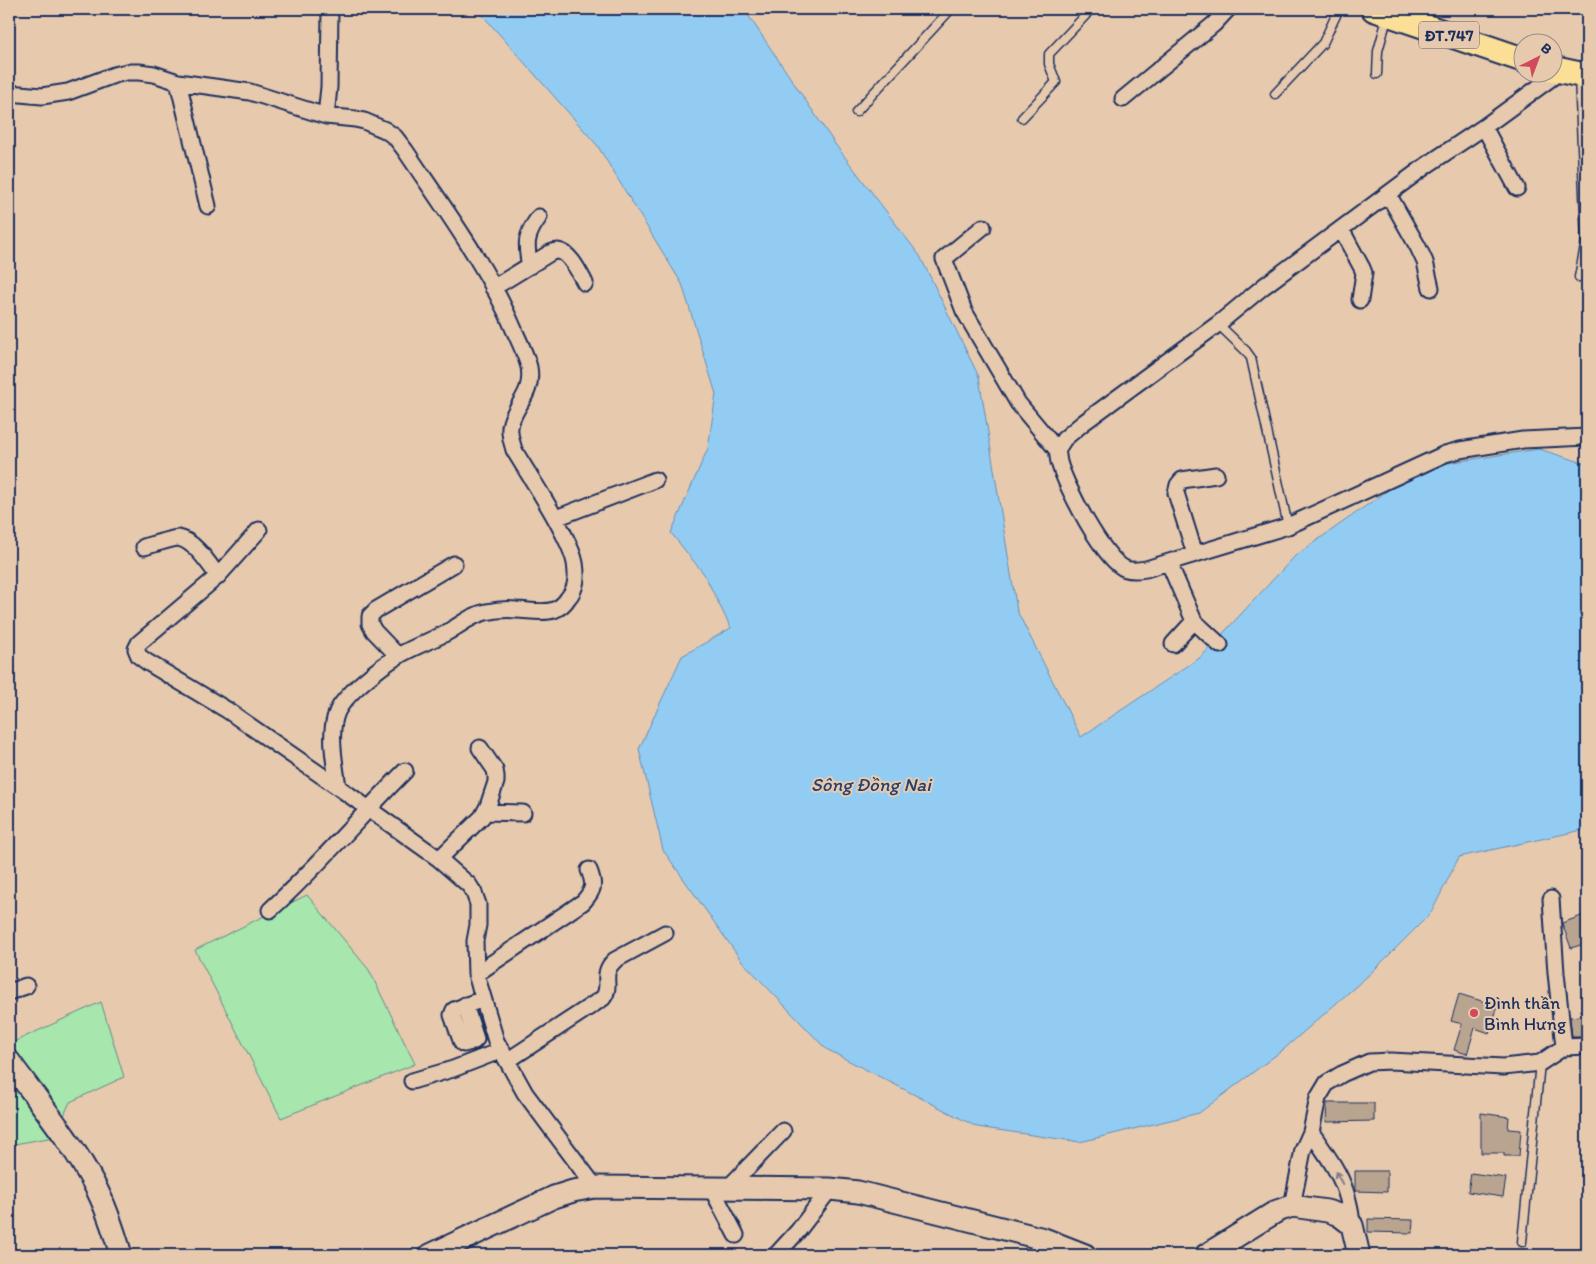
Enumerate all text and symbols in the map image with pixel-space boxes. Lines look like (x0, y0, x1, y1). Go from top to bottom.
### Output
road number: ĐT.747 (1419, 22, 1479, 48)
north arrow (1514, 32, 1564, 82)
text: B (1537, 39, 1555, 58)
water label: Sông Đồng Nai (811, 773, 933, 796)
place label: Đình thần Bình Hưng (1484, 992, 1567, 1035)
marker: Đình thần Bình Hưng (1468, 1007, 1480, 1019)
one-way arrow (1334, 1171, 1344, 1186)

